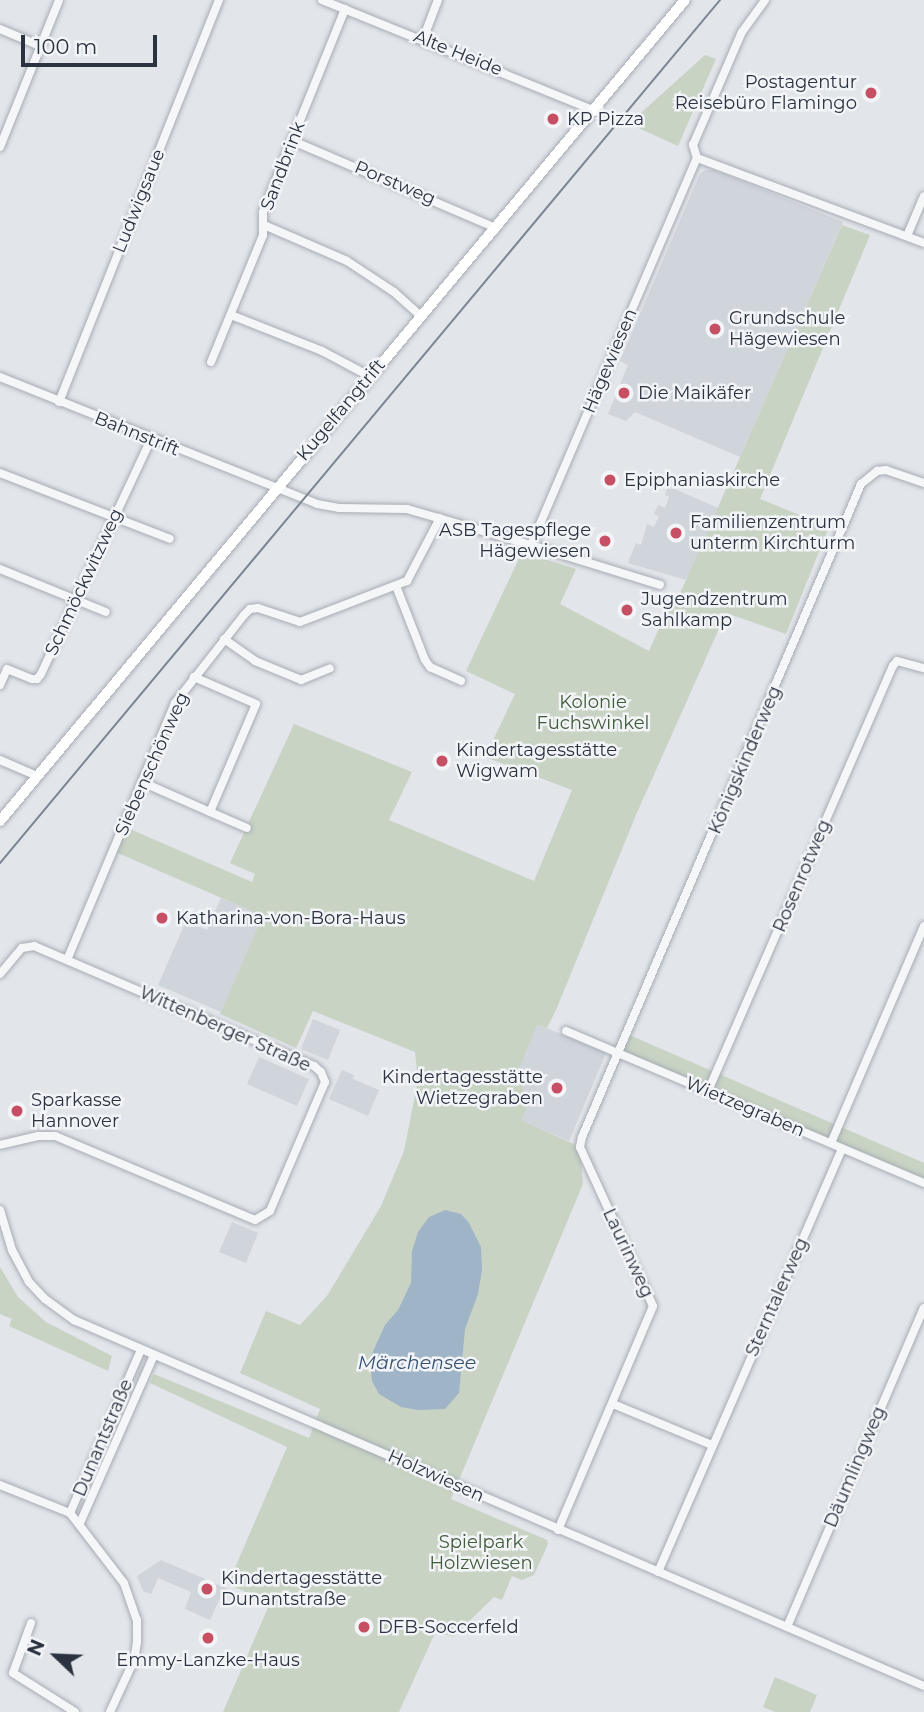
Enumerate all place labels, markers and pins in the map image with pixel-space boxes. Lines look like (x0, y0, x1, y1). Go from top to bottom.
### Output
place label: Postagentur Reisebüro Flamingo (675, 72, 857, 114)
marker: Postagentur Reisebüro Flamingo (863, 85, 879, 101)
place label: KP Pizza (567, 108, 644, 130)
marker: KP Pizza (545, 111, 561, 127)
place label: Grundschule Hägewiesen (729, 308, 845, 350)
marker: Grundschule Hägewiesen (707, 321, 723, 337)
place label: Die Maikäfer (638, 382, 751, 404)
marker: Die Maikäfer (616, 385, 632, 401)
place label: Epiphaniaskirche (624, 469, 780, 491)
marker: Epiphaniaskirche (602, 472, 618, 488)
place label: Familienzentrum unterm Kirchturm (690, 512, 855, 554)
place label: ASB Tagespflege Hägewiesen (439, 520, 591, 562)
marker: Familienzentrum unterm Kirchturm (668, 525, 684, 541)
marker: ASB Tagespflege Hägewiesen (597, 533, 613, 549)
place label: Jugendzentrum Sahlkamp (641, 589, 787, 632)
marker: Jugendzentrum Sahlkamp (619, 602, 635, 618)
place label: Kindertagesstätte Wigwam (456, 740, 617, 782)
marker: Kindertagesstätte Wigwam (434, 753, 450, 769)
place label: Katharina-von-Bora-Haus (176, 907, 405, 929)
marker: Katharina-von-Bora-Haus (154, 910, 170, 926)
place label: Kindertagesstätte Wietzegraben (382, 1067, 543, 1110)
marker: Kindertagesstätte Wietzegraben (549, 1080, 565, 1096)
place label: Sparkasse Hannover (31, 1090, 122, 1132)
marker: Sparkasse Hannover (9, 1103, 25, 1119)
place label: Kindertagesstätte Dunantstraße (221, 1568, 382, 1610)
marker: Kindertagesstätte Dunantstraße (199, 1581, 215, 1597)
place label: DFB-Soccerfeld (378, 1616, 519, 1638)
marker: DFB-Soccerfeld (356, 1619, 372, 1635)
marker: Emmy-Lanzke-Haus (200, 1630, 216, 1646)
place label: Emmy-Lanzke-Haus (116, 1649, 300, 1671)

